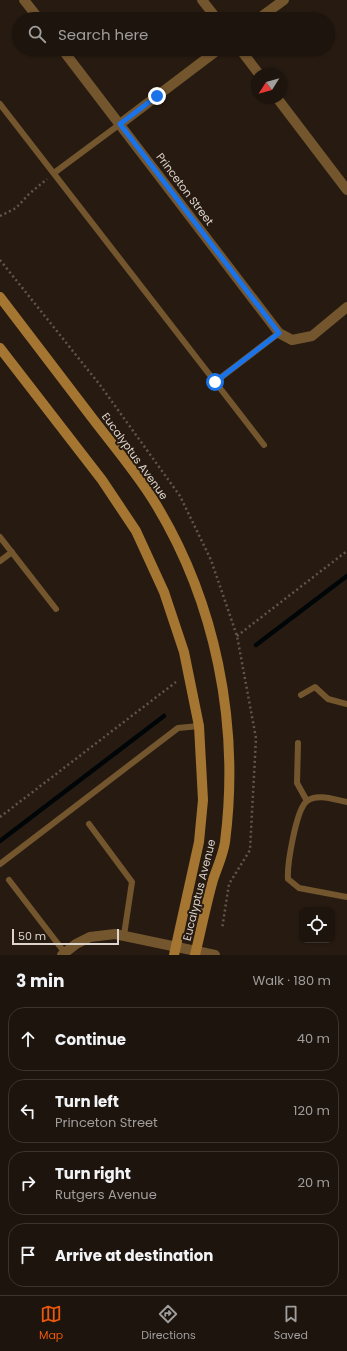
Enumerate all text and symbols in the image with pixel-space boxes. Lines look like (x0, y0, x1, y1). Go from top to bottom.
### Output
search box (12, 12, 335, 56)
icon: search (26, 23, 48, 45)
text: Search here (58, 24, 148, 45)
north arrow (251, 68, 287, 104)
route end (148, 87, 166, 105)
street label: Princeton Street (152, 149, 218, 229)
route start (206, 373, 224, 391)
street label: Eucalyptus Avenue (98, 409, 172, 503)
street label: Eucalyptus Avenue (179, 837, 219, 942)
map controls (299, 907, 335, 943)
button: locate (299, 907, 335, 943)
scale bar (12, 927, 119, 946)
text: 50 m (18, 928, 46, 944)
text: 3 min (16, 969, 64, 993)
text: Walk · 180 m (253, 971, 331, 990)
icon: ahead (17, 1028, 39, 1050)
text: Continue (55, 1029, 126, 1050)
text: 40 m (297, 1029, 330, 1048)
text: Turn left (55, 1091, 119, 1112)
icon: left (17, 1100, 39, 1122)
text: 120 m (293, 1101, 330, 1120)
text: Princeton Street (55, 1113, 158, 1132)
text: Turn right (55, 1163, 131, 1184)
icon: right (17, 1172, 39, 1194)
text: 20 m (297, 1173, 330, 1192)
text: Rutgers Avenue (55, 1185, 157, 1204)
icon: arrive (17, 1244, 39, 1266)
text: Arrive at destination (55, 1245, 213, 1266)
tab: Map (39, 1303, 63, 1344)
tab: Directions (141, 1303, 196, 1344)
tab: Saved (274, 1303, 308, 1344)

